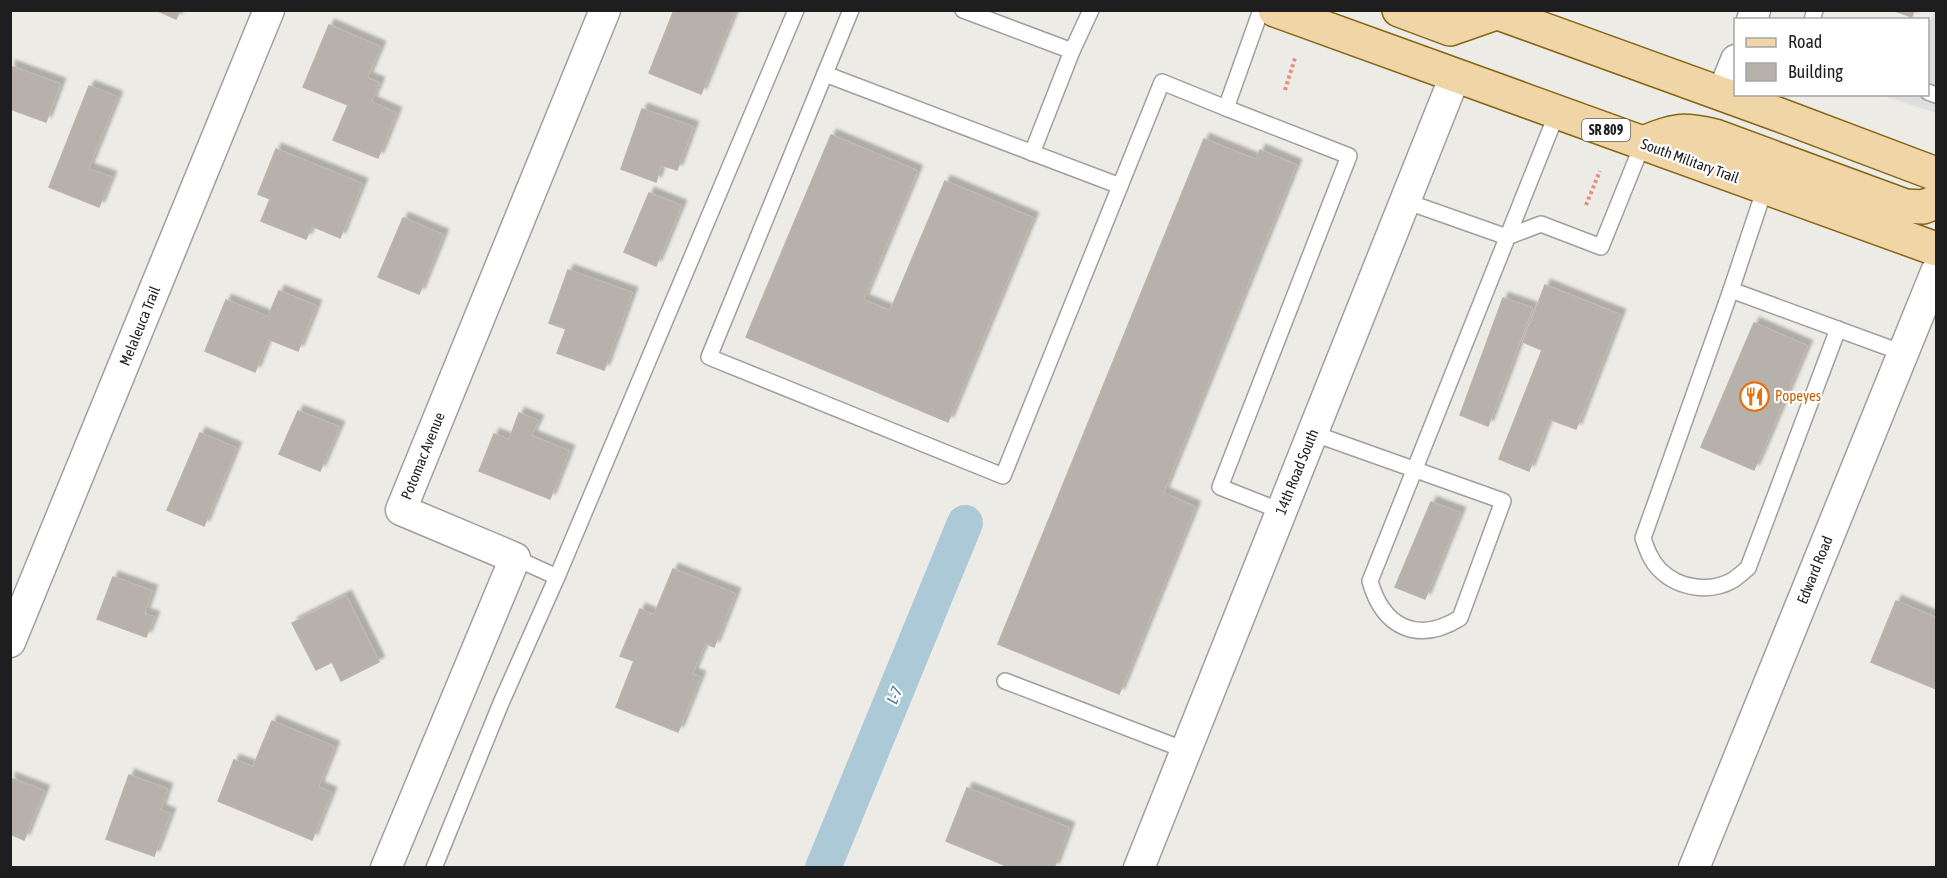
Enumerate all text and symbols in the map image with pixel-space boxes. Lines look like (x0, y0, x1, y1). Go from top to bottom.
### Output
legend (1734, 18, 1929, 96)
text: Road (1788, 31, 1822, 52)
text: Building (1788, 61, 1843, 82)
road number: SR 809 (1582, 119, 1630, 141)
street label: South Military Trail (1639, 135, 1742, 186)
street label: Melaleuca Trail (116, 283, 163, 368)
restaurant icon: Popeyes (1738, 380, 1770, 412)
place label: Popeyes (1775, 387, 1821, 404)
street label: Potomac Avenue (397, 410, 448, 502)
street label: 14th Road South (1272, 427, 1321, 517)
street label: Edward Road (1793, 533, 1836, 606)
water label: L-7 (882, 683, 906, 706)

